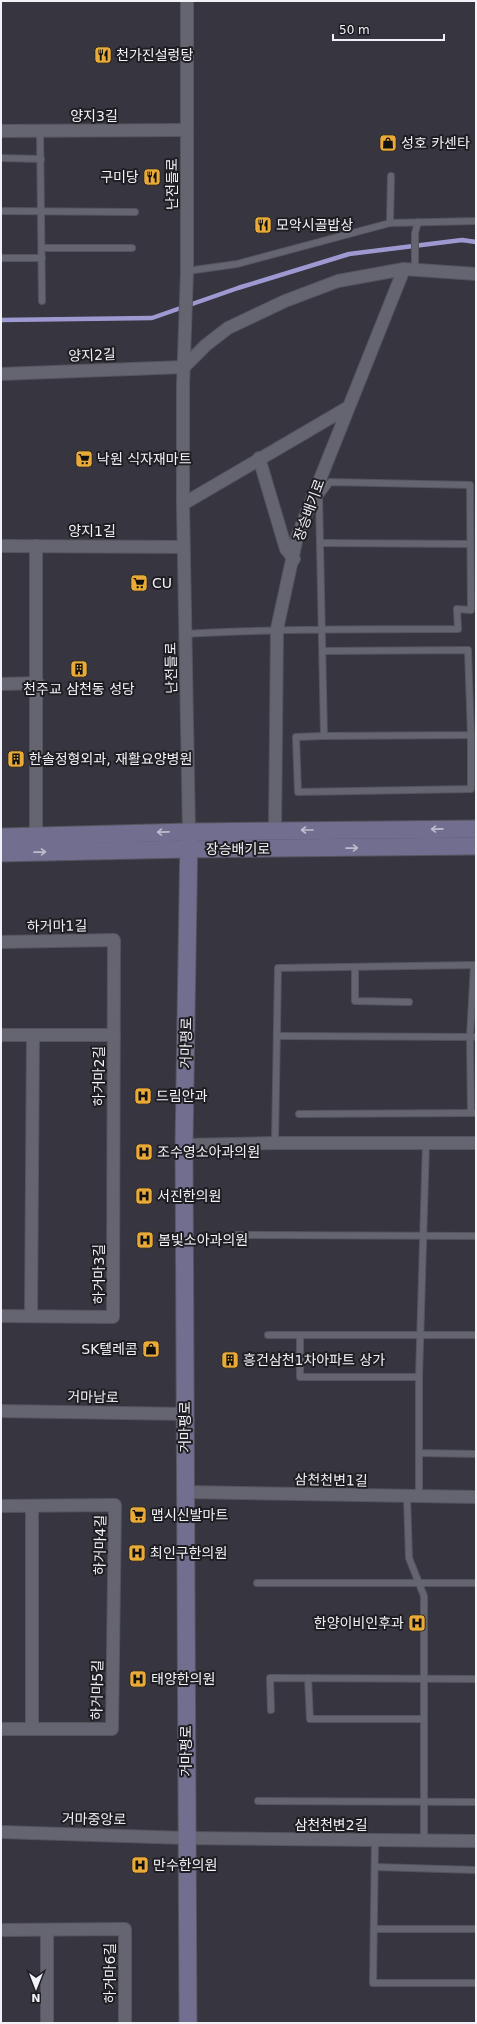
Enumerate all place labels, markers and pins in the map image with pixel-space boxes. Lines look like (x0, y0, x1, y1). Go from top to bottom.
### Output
restaurant icon: 천가진설렁탕 (93, 45, 113, 65)
place label: 천가진설렁탕 (116, 47, 193, 63)
shop icon: 성호 카센타 (378, 133, 398, 153)
place label: 성호 카센타 (401, 135, 470, 151)
restaurant icon: 구미당 (142, 167, 162, 187)
place label: 구미당 (100, 169, 139, 185)
restaurant icon: 모악시골밥상 (253, 215, 273, 235)
place label: 모악시골밥상 (276, 217, 353, 233)
supermarket icon: 낙원 식자재마트 (74, 449, 94, 469)
place label: 낙원 식자재마트 (97, 451, 192, 467)
supermarket icon: CU (129, 573, 149, 593)
place label: CU (152, 575, 172, 591)
building icon: 천주교 삼천동 성당 (69, 659, 89, 679)
place label: 천주교 삼천동 성당 (23, 681, 135, 697)
building icon: 한솔정형외과, 재활요양병원 (6, 749, 26, 769)
place label: 한솔정형외과, 재활요양병원 (29, 751, 192, 767)
hospital icon: 드림안과 (133, 1086, 153, 1106)
place label: 드림안과 (156, 1088, 208, 1104)
hospital icon: 조수영소아과의원 (134, 1142, 154, 1162)
place label: 조수영소아과의원 (157, 1144, 260, 1160)
hospital icon: 서진한의원 (134, 1186, 154, 1206)
place label: 서진한의원 (157, 1188, 221, 1204)
hospital icon: 봄빛소아과의원 (135, 1230, 155, 1250)
place label: 봄빛소아과의원 (158, 1232, 248, 1248)
shop icon: SK텔레콤 (141, 1339, 161, 1359)
place label: SK텔레콤 (81, 1341, 138, 1357)
building icon: 흥건삼천1차아파트 상가 (220, 1350, 240, 1370)
place label: 흥건삼천1차아파트 상가 (243, 1352, 385, 1368)
supermarket icon: 맵시신발마트 (128, 1505, 148, 1525)
place label: 맵시신발마트 (151, 1507, 228, 1523)
hospital icon: 최인구한의원 (127, 1543, 147, 1563)
place label: 최인구한의원 (150, 1545, 227, 1561)
hospital icon: 한양이비인후과 (407, 1613, 427, 1633)
place label: 한양이비인후과 (314, 1615, 404, 1631)
hospital icon: 태양한의원 (128, 1669, 148, 1689)
place label: 태양한의원 (151, 1671, 215, 1687)
hospital icon: 만수한의원 (130, 1855, 150, 1875)
place label: 만수한의원 (153, 1857, 217, 1873)

